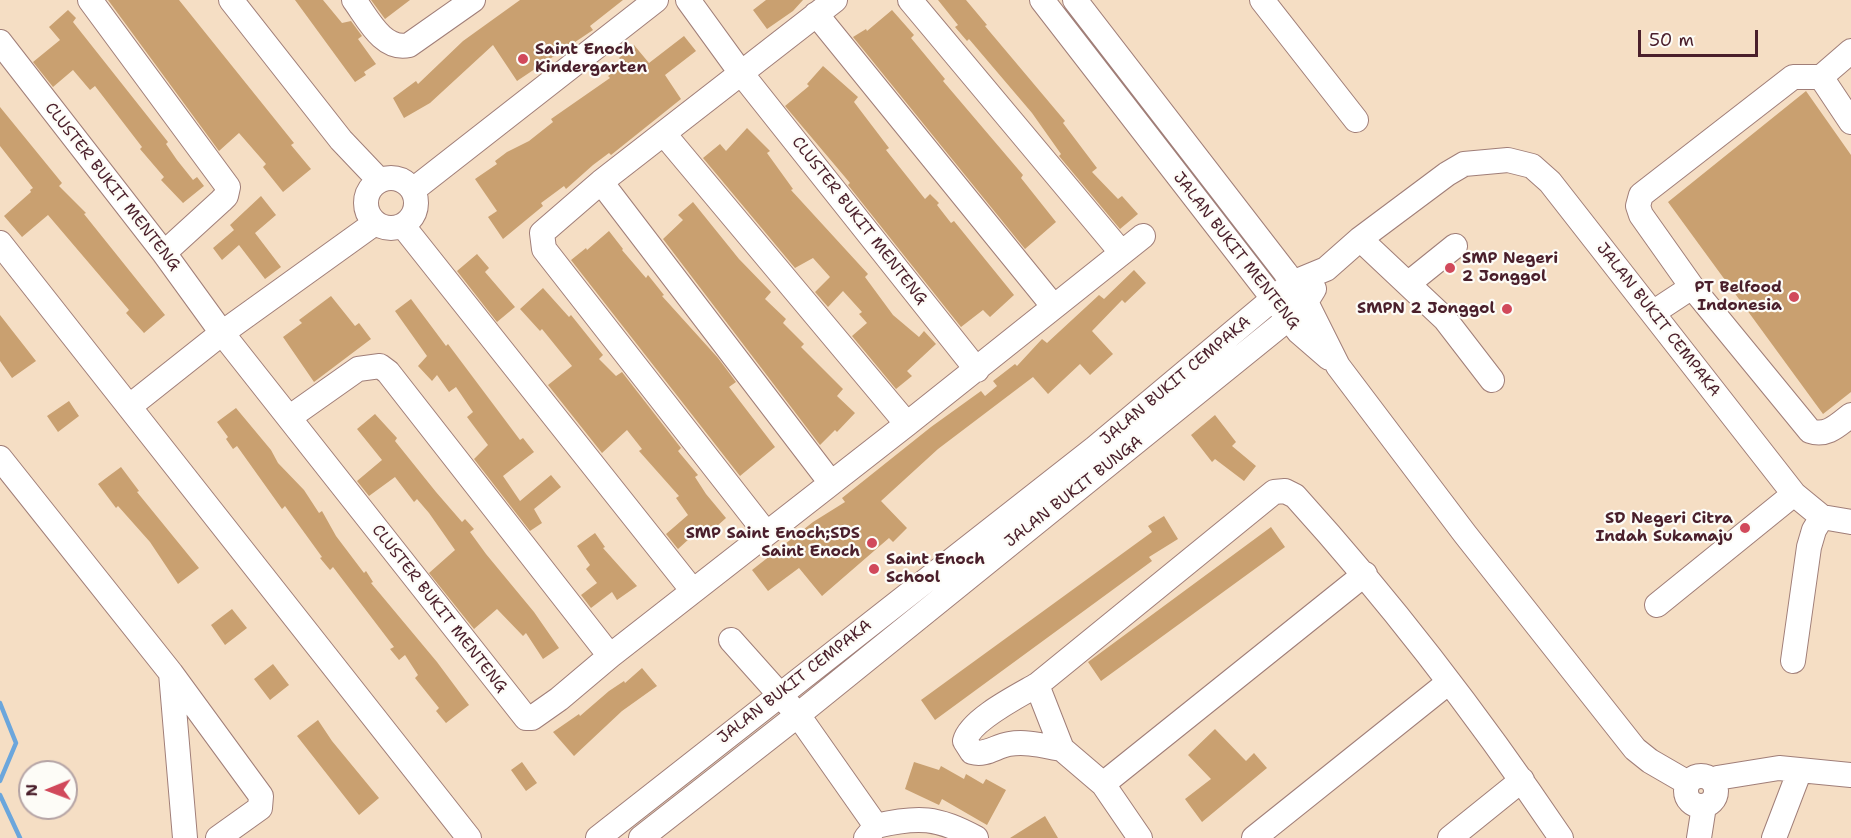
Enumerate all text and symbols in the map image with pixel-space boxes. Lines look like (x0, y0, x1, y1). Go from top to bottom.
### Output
scale bar (1641, 18, 1761, 56)
text: 50 m (1649, 28, 1694, 52)
place label: Saint Enoch Kindergarten (535, 40, 647, 78)
marker: Saint Enoch Kindergarten (516, 52, 530, 66)
street label: CLUSTER BUKIT MENTENG (40, 99, 184, 275)
street label: CLUSTER BUKIT MENTENG (787, 133, 931, 309)
street label: JALAN BUKIT MENTENG (1169, 169, 1303, 333)
street label: JALAN BUKIT CEMPAKA (1592, 239, 1724, 401)
place label: SMP Negeri 2 Jonggol (1462, 249, 1558, 287)
marker: SMP Negeri 2 Jonggol (1443, 261, 1457, 275)
place label: PT Belfood Indonesia (1694, 278, 1782, 316)
marker: PT Belfood Indonesia (1787, 290, 1801, 304)
place label: SMPN 2 Jonggol (1357, 299, 1495, 319)
marker: SMPN 2 Jonggol (1500, 302, 1514, 316)
street label: JALAN BUKIT CEMPAKA (1097, 313, 1255, 449)
street label: JALAN BUKIT BUNGA (1001, 432, 1147, 552)
place label: SD Negeri Citra Indah Sukamaju (1596, 509, 1733, 547)
street label: CLUSTER BUKIT MENTENG (367, 521, 511, 697)
marker: SD Negeri Citra Indah Sukamaju (1738, 521, 1752, 535)
place label: SMP Saint Enoch;SDS Saint Enoch (686, 524, 860, 562)
marker: SMP Saint Enoch;SDS Saint Enoch (865, 536, 879, 550)
place label: Saint Enoch School (886, 550, 985, 588)
marker: Saint Enoch School (867, 562, 881, 576)
street label: JALAN BUKIT CEMPAKA (714, 616, 876, 748)
north arrow (18, 760, 78, 820)
text: N (21, 784, 42, 797)

